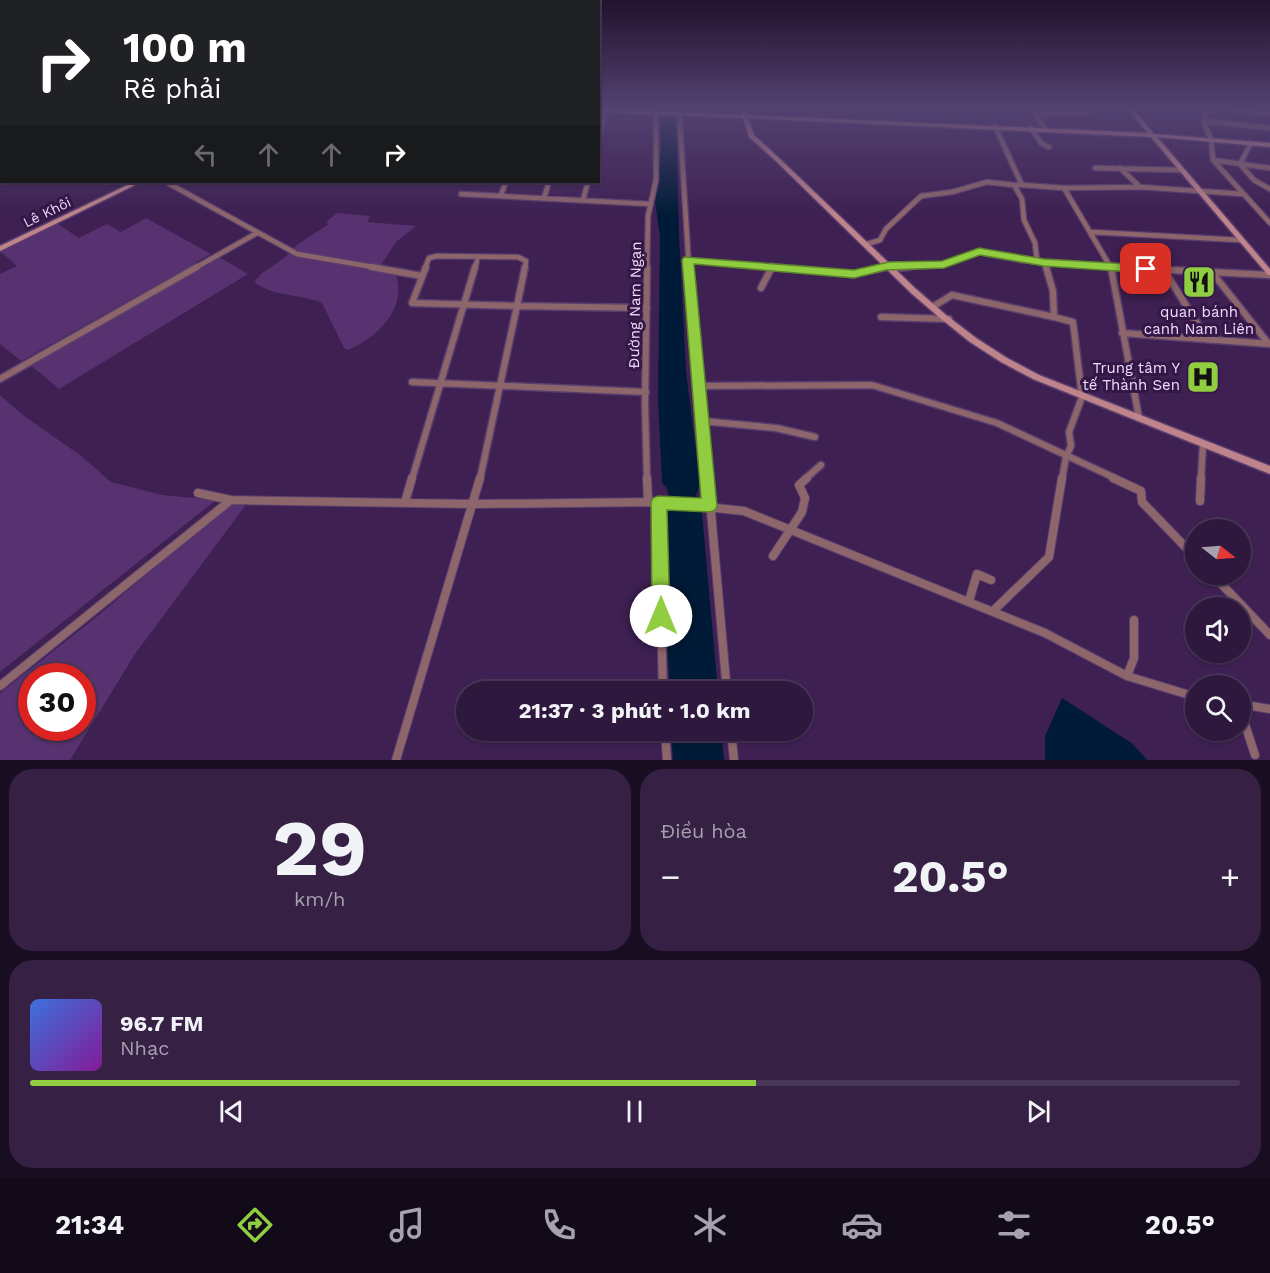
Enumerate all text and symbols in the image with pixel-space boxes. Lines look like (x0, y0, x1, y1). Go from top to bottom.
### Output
text: 100 m (123, 23, 247, 72)
icon: right (24, 24, 102, 102)
text: Rẽ phải (123, 73, 221, 105)
icon: left (189, 138, 222, 171)
icon: ahead (252, 138, 285, 171)
icon: ahead (315, 138, 348, 171)
icon: right (378, 138, 411, 171)
street label: Lê Khôi (21, 194, 73, 230)
street label: Đường Nam Ngạn (625, 241, 645, 369)
pin (1120, 243, 1171, 294)
icon: arrive (1129, 252, 1162, 285)
restaurant icon: quan bánh canh Nam Liên (1181, 264, 1217, 300)
place label: quan bánh canh Nam Liên (1144, 303, 1254, 338)
place label: Trung tâm Y tế Thành Sen (1083, 359, 1180, 394)
hospital icon: Trung tâm Y tế Thành Sen (1185, 359, 1221, 395)
north arrow (1185, 519, 1251, 585)
map controls (1185, 519, 1251, 741)
position arrow (629, 584, 693, 648)
button: sound (1185, 597, 1251, 663)
speed limit sign: 30 (18, 663, 96, 741)
button: search (1185, 675, 1251, 741)
text: 21:37 · 3 phút · 1.0 km (518, 698, 751, 723)
text: 29 (272, 802, 367, 894)
text: Điều hòa (661, 819, 747, 843)
text: 20.5° (892, 850, 1009, 903)
text: − (661, 857, 680, 896)
text: + (1220, 857, 1240, 896)
text: km/h (294, 887, 346, 911)
text: 96.7 FM (120, 1011, 204, 1036)
text: Nhạc (120, 1036, 169, 1060)
icon: previous (215, 1095, 248, 1128)
icon: pause (618, 1095, 651, 1128)
icon: next (1022, 1095, 1055, 1128)
icon: directions (234, 1204, 276, 1246)
icon: music (386, 1204, 428, 1246)
icon: phone (538, 1204, 580, 1246)
icon: climate (689, 1204, 731, 1246)
icon: car (841, 1204, 883, 1246)
icon: filters (993, 1204, 1035, 1246)
text: 21:34 (55, 1209, 124, 1241)
text: 20.5° (1145, 1209, 1215, 1241)

